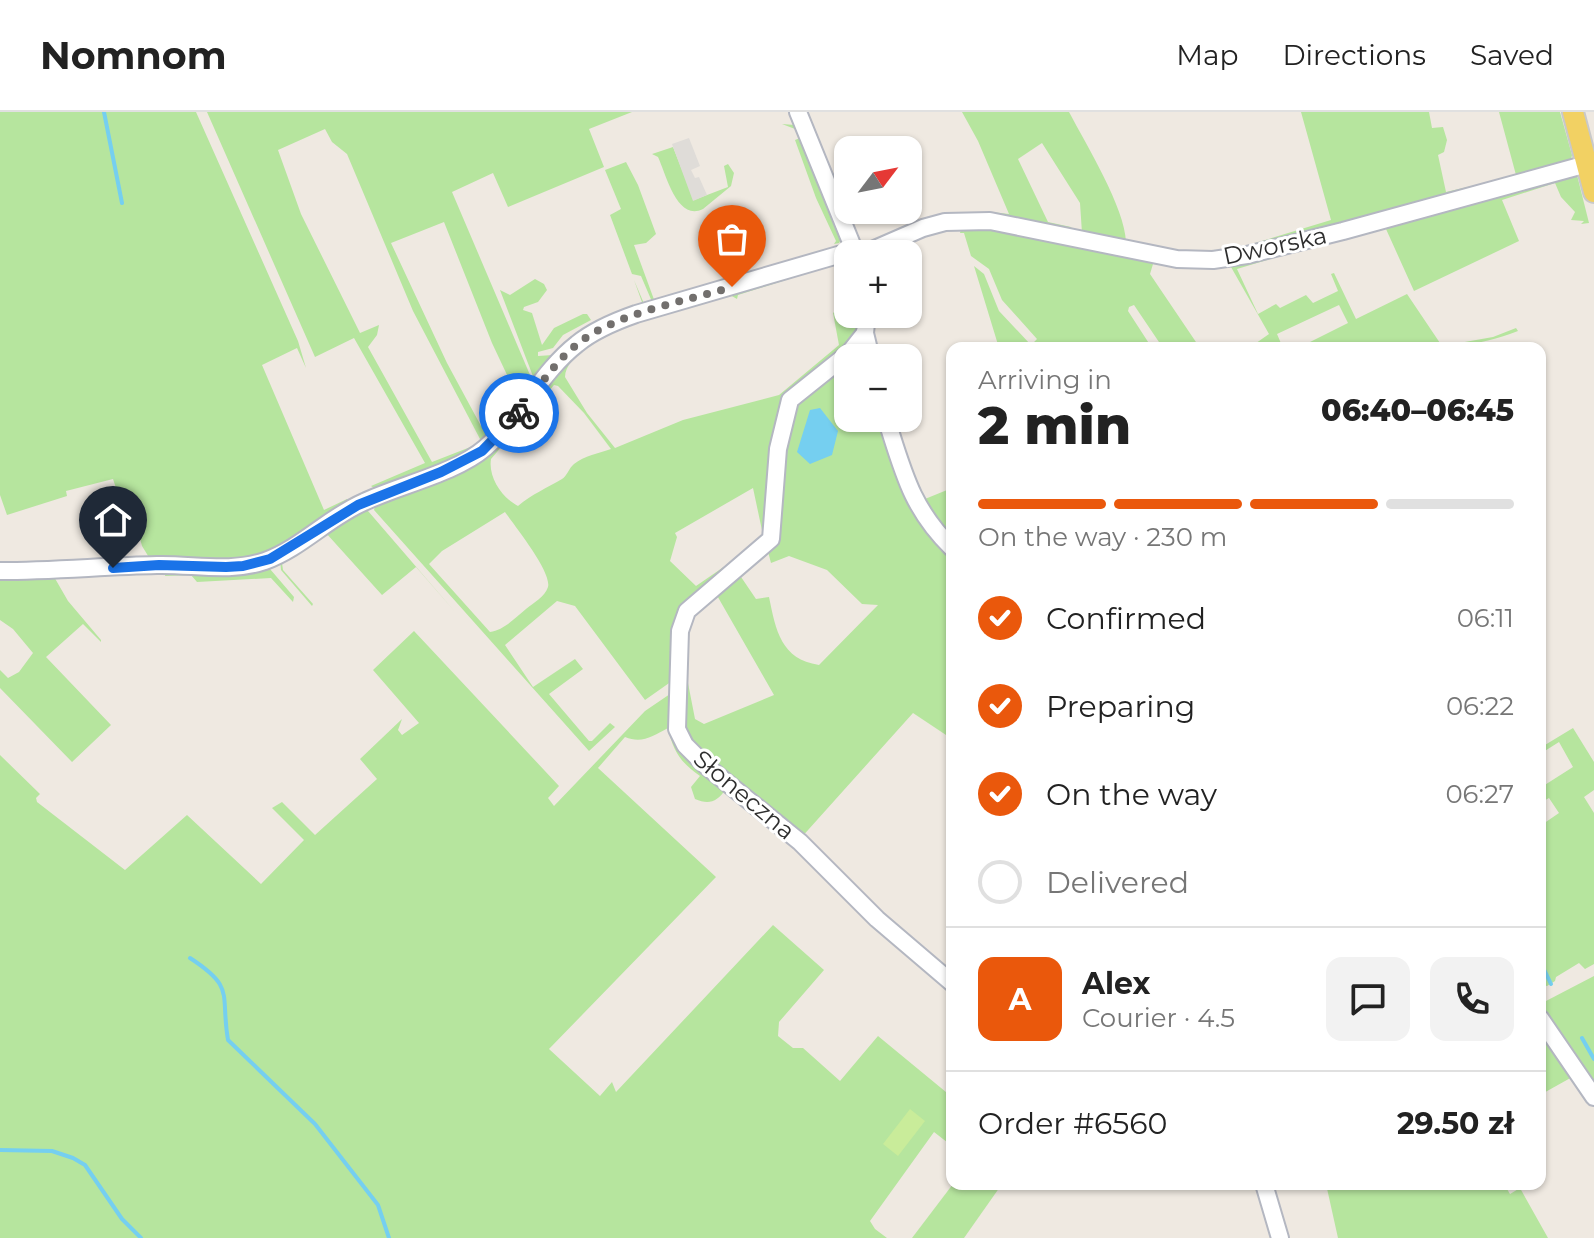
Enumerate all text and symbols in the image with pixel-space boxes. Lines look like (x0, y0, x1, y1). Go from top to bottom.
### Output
text: Nomnom (40, 32, 227, 79)
text: Map (1176, 38, 1238, 72)
text: Directions (1282, 38, 1426, 72)
text: Saved (1470, 38, 1554, 72)
north arrow (834, 136, 922, 224)
map controls (834, 136, 922, 432)
pin (698, 205, 766, 287)
icon: bag (710, 217, 754, 261)
street label: Dworska (1220, 220, 1329, 271)
button: + (834, 240, 922, 328)
button: − (834, 344, 922, 432)
text: Arriving in (978, 364, 1112, 396)
courier (479, 373, 559, 453)
icon: bike (497, 391, 541, 435)
text: 06:40–06:45 (1321, 392, 1514, 429)
text: 2 min (978, 394, 1131, 457)
pin (79, 486, 147, 568)
icon: home (91, 498, 135, 542)
text: On the way · 230 m (978, 521, 1227, 553)
icon: check (978, 596, 1022, 640)
text: Confirmed (1046, 600, 1206, 637)
text: 06:11 (1457, 602, 1514, 634)
icon: check (978, 684, 1022, 728)
text: Preparing (1046, 688, 1195, 725)
text: 06:22 (1446, 690, 1514, 722)
street label: Słoneczna (688, 744, 801, 845)
icon: check (978, 772, 1022, 816)
text: On the way (1046, 776, 1217, 813)
text: 06:27 (1445, 778, 1514, 810)
text: Delivered (1046, 864, 1189, 901)
button: chat (1326, 957, 1410, 1041)
button: phone (1430, 957, 1514, 1041)
text: Alex (1082, 965, 1150, 1002)
text: A (1009, 981, 1031, 1018)
text: Courier · 4.5 (1082, 1002, 1235, 1034)
text: Order #6560 (978, 1105, 1167, 1142)
text: 29.50 zł (1397, 1105, 1514, 1142)

